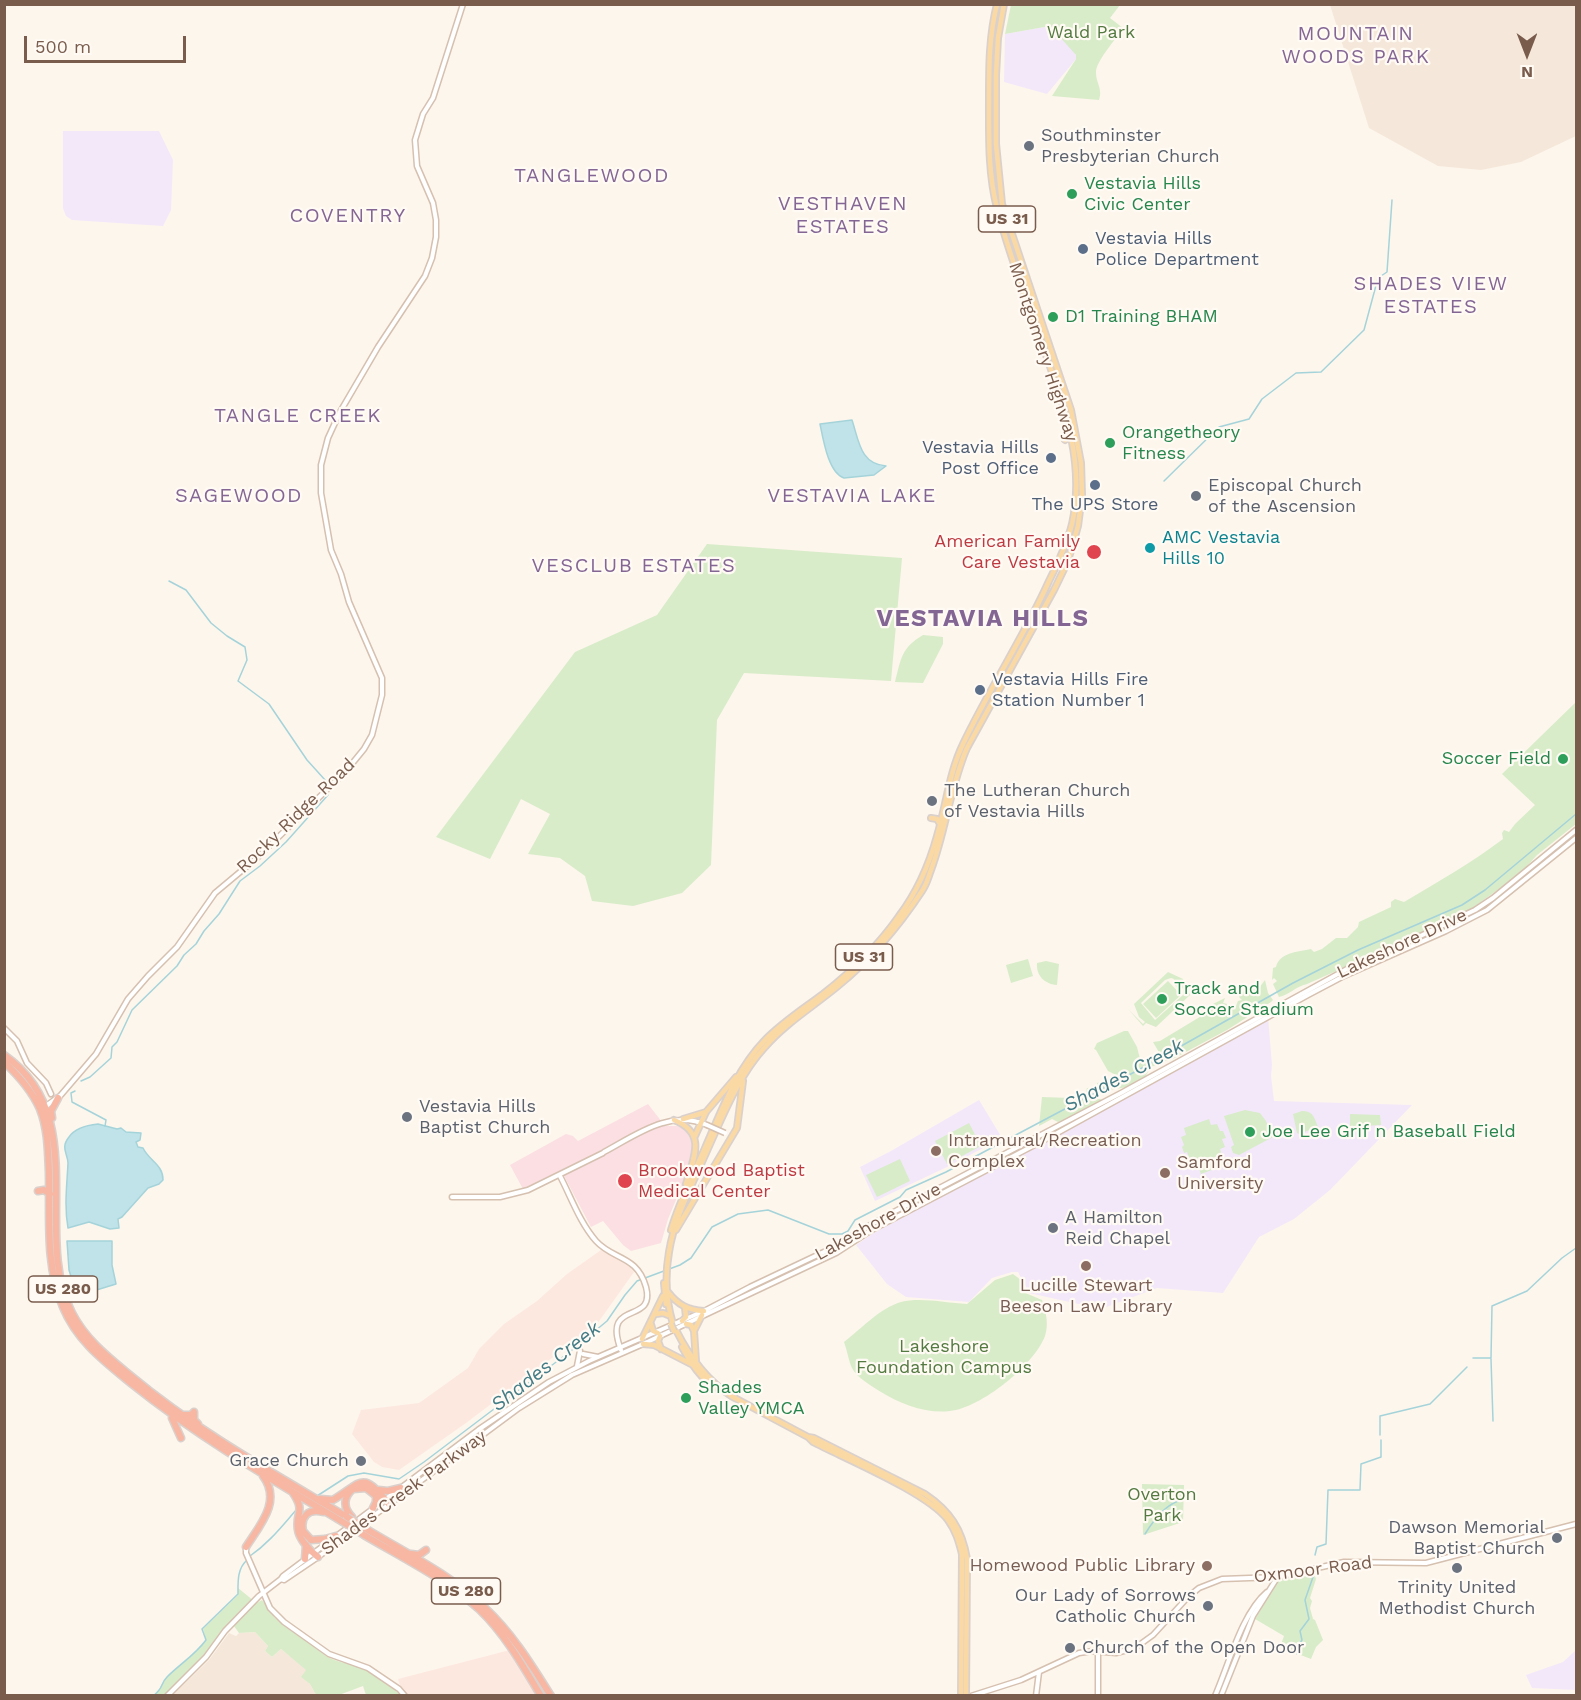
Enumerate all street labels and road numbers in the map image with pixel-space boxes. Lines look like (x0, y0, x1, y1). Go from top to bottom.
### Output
road number: US 31 (978, 206, 1036, 232)
street label: Montgomery Highway (1004, 259, 1082, 445)
street label: Rocky Ridge Road (232, 754, 360, 878)
street label: Lakeshore Drive (1334, 904, 1470, 984)
road number: US 31 (836, 944, 892, 970)
street label: Lakeshore Drive (811, 1178, 945, 1266)
road number: US 280 (28, 1276, 98, 1302)
street label: Shades Creek Parkway (317, 1426, 491, 1560)
street label: Oxmoor Road (1253, 1552, 1373, 1588)
road number: US 280 (432, 1578, 500, 1604)

